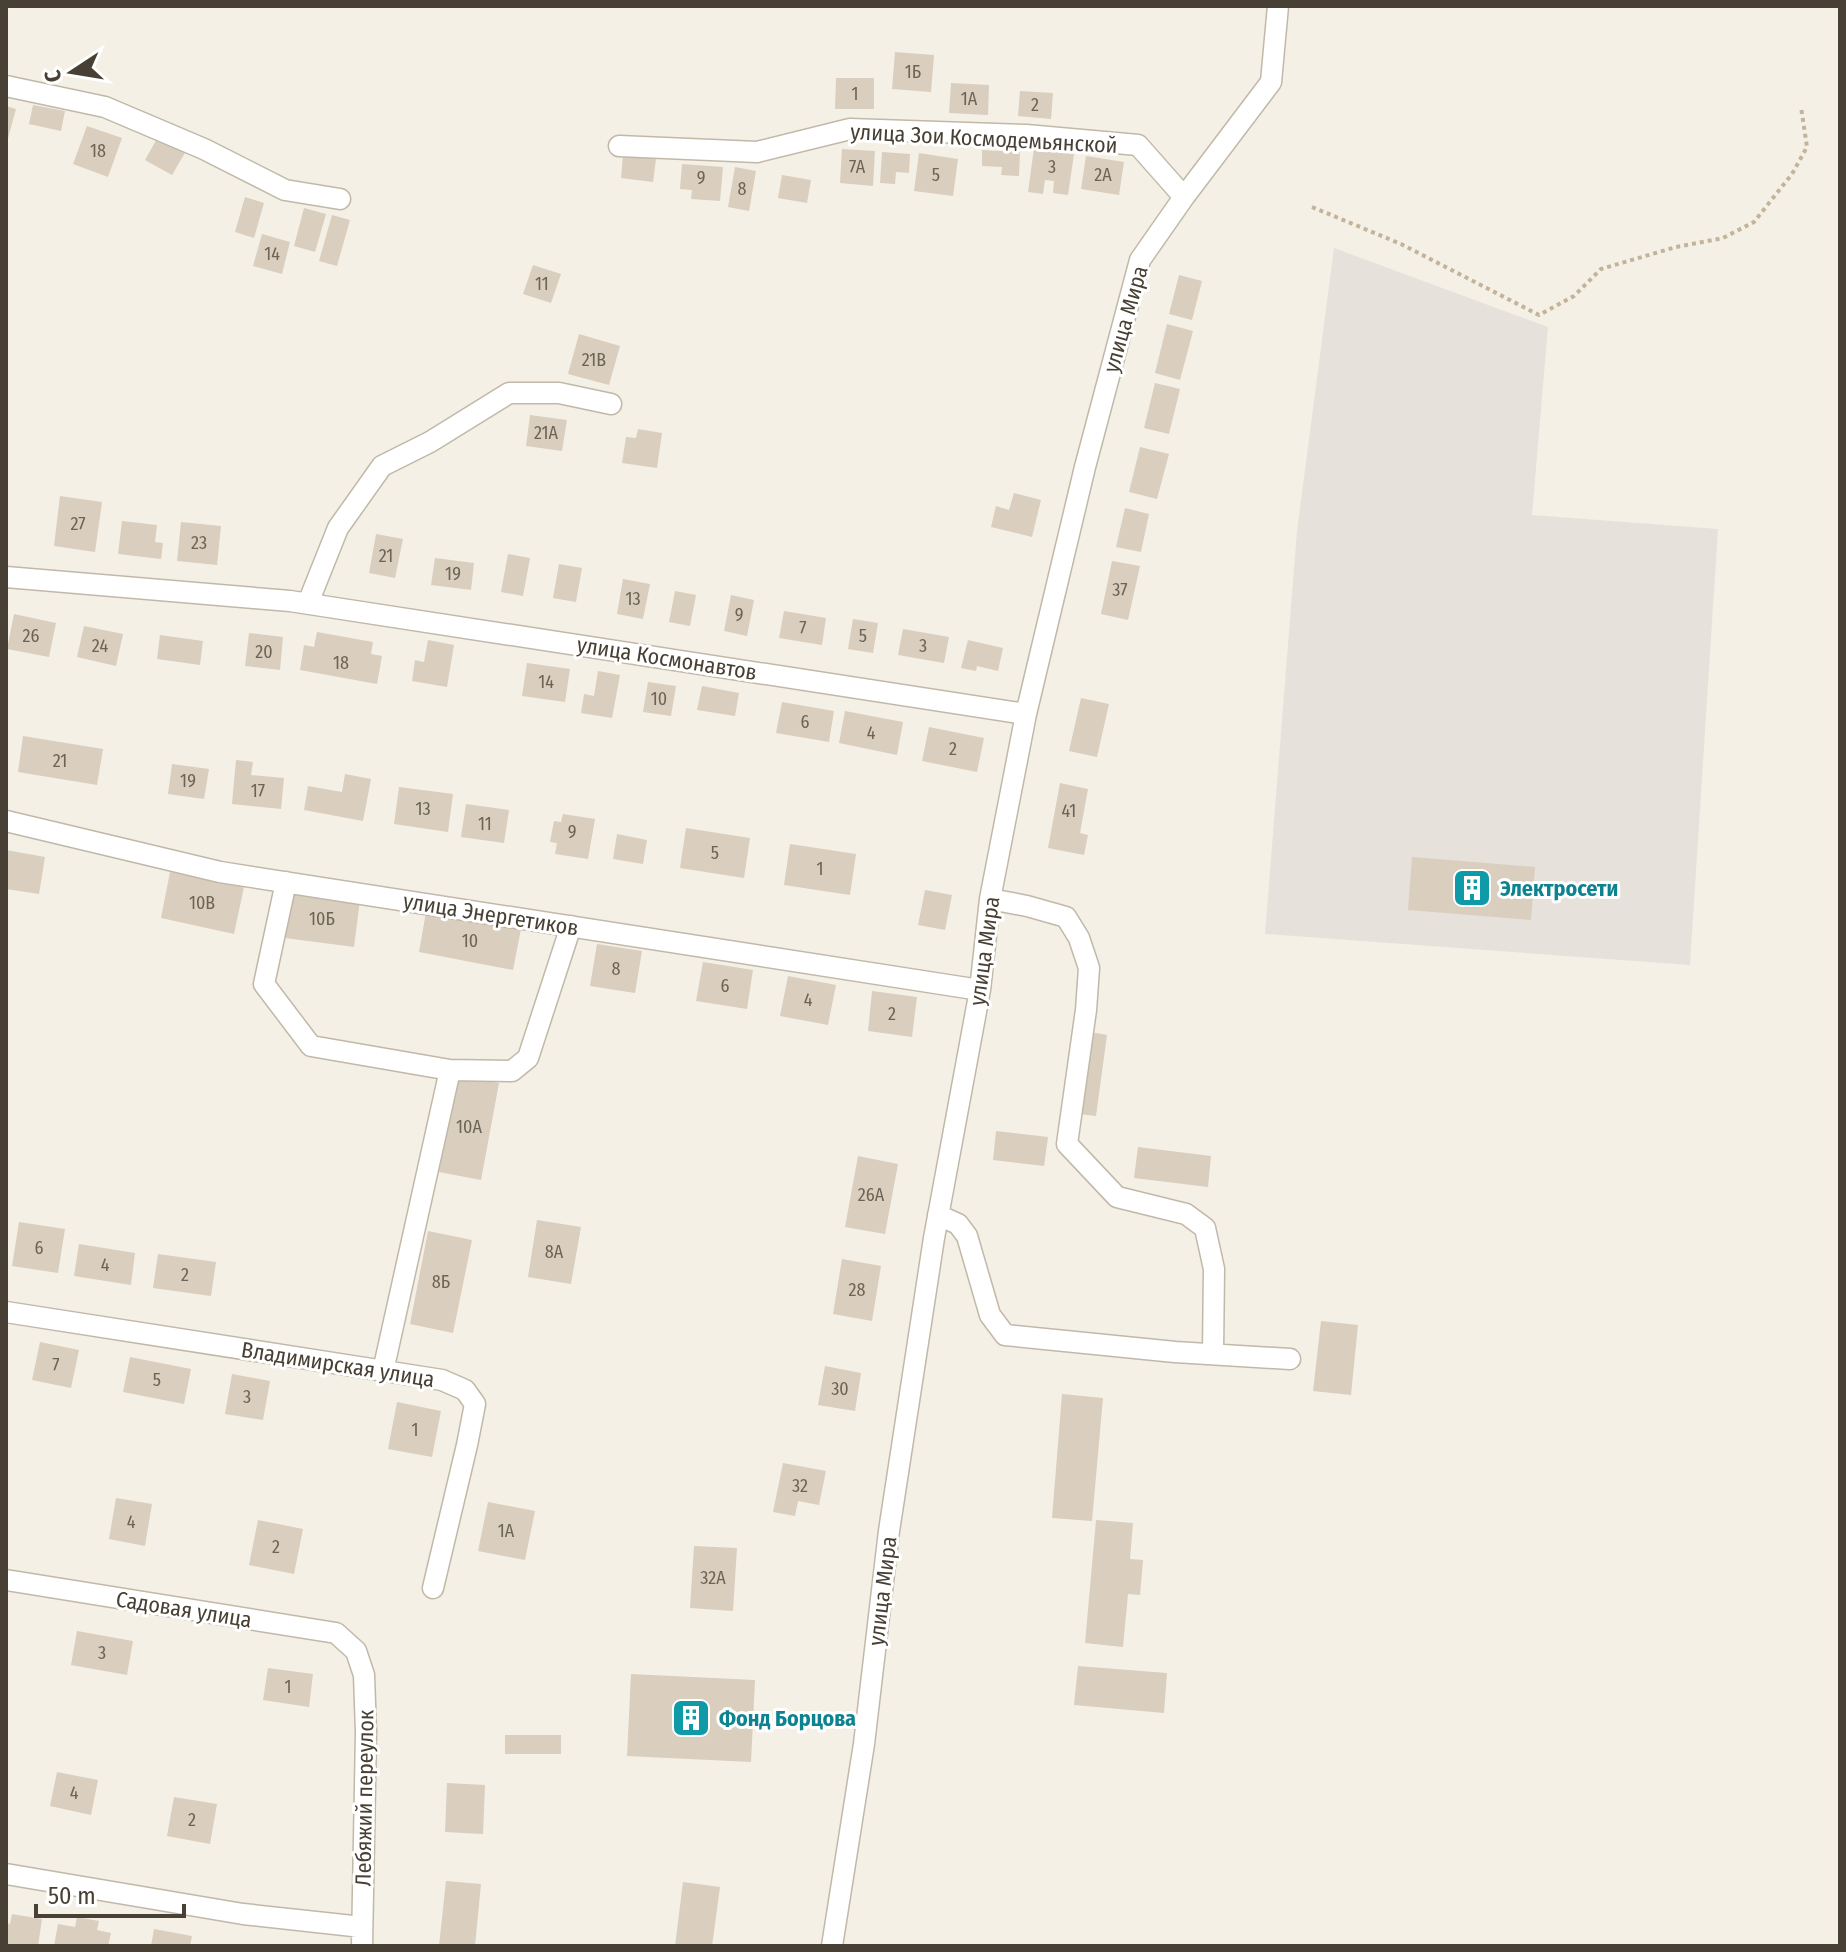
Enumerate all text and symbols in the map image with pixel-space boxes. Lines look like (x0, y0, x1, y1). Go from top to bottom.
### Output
north arrow (32, 32, 112, 112)
house number: 1Б (905, 61, 921, 83)
text: С (38, 67, 67, 85)
house number: 1 (851, 83, 859, 105)
house number: 1А (961, 88, 978, 110)
house number: 2 (1031, 94, 1039, 116)
street label: улица Зои Космодемьянской (850, 118, 1118, 159)
house number: 18 (90, 140, 106, 162)
house number: 7А (849, 156, 866, 178)
house number: 3 (1048, 156, 1056, 178)
house number: 5 (932, 164, 940, 186)
house number: 2А (1094, 164, 1112, 186)
house number: 9 (697, 167, 705, 189)
house number: 8 (738, 178, 747, 200)
house number: 14 (264, 243, 280, 265)
street label: улица Мира (1097, 263, 1154, 376)
house number: 11 (535, 273, 549, 295)
house number: 21В (582, 349, 606, 371)
house number: 21А (534, 422, 559, 444)
house number: 27 (70, 513, 86, 535)
house number: 23 (191, 532, 207, 554)
house number: 21 (379, 545, 393, 567)
house number: 19 (445, 563, 461, 585)
house number: 37 (1112, 579, 1128, 601)
house number: 13 (625, 588, 641, 610)
house number: 9 (735, 604, 743, 626)
house number: 7 (799, 617, 807, 639)
house number: 26 (23, 625, 40, 647)
house number: 5 (859, 625, 867, 647)
street label: улица Космонавтов (575, 631, 759, 686)
house number: 24 (92, 635, 108, 657)
house number: 3 (919, 635, 927, 657)
house number: 20 (255, 641, 273, 663)
house number: 18 (333, 652, 349, 674)
house number: 14 (538, 671, 554, 693)
house number: 10 (651, 688, 667, 710)
house number: 6 (801, 711, 810, 733)
house number: 4 (867, 722, 876, 744)
house number: 2 (949, 738, 957, 760)
house number: 21 (53, 750, 67, 772)
house number: 19 (180, 770, 196, 792)
house number: 17 (251, 780, 265, 802)
house number: 13 (415, 798, 431, 820)
house number: 41 (1062, 800, 1076, 822)
house number: 11 (478, 813, 492, 835)
house number: 9 (568, 821, 576, 843)
house number: 5 (711, 842, 719, 864)
house number: 1 (816, 858, 824, 880)
building icon: Электросети (1451, 867, 1493, 909)
place label: Электросети (1500, 875, 1618, 902)
street label: улица Энергетиков (401, 887, 580, 942)
house number: 10В (189, 892, 215, 914)
street label: улица Мира (963, 895, 1006, 1007)
house number: 10Б (309, 908, 335, 930)
house number: 10 (462, 930, 478, 952)
house number: 8 (612, 958, 621, 980)
house number: 6 (721, 975, 730, 997)
house number: 4 (804, 989, 813, 1011)
house number: 2 (888, 1003, 896, 1025)
house number: 10А (456, 1116, 482, 1138)
house number: 26А (858, 1184, 885, 1206)
house number: 6 (35, 1237, 44, 1259)
house number: 8А (545, 1241, 564, 1263)
house number: 4 (101, 1254, 110, 1276)
house number: 2 (181, 1264, 189, 1286)
house number: 8Б (432, 1271, 450, 1293)
house number: 28 (849, 1279, 865, 1301)
street label: Владимирская улица (239, 1336, 436, 1393)
house number: 7 (52, 1354, 60, 1376)
house number: 5 (153, 1369, 161, 1391)
house number: 30 (831, 1378, 849, 1400)
house number: 3 (243, 1386, 251, 1408)
house number: 1 (411, 1419, 419, 1441)
house number: 32 (792, 1475, 808, 1497)
house number: 4 (127, 1511, 136, 1533)
house number: 1А (498, 1520, 515, 1542)
street label: улица Мира (862, 1535, 903, 1647)
house number: 2 (272, 1536, 280, 1558)
house number: 32А (700, 1567, 726, 1589)
street label: Садовая улица (114, 1585, 254, 1634)
house number: 3 (98, 1642, 106, 1664)
house number: 1 (284, 1676, 292, 1698)
building icon: Фонд Борцова (670, 1697, 712, 1739)
place label: Фонд Борцова (719, 1705, 856, 1732)
street label: Лебяжий переулок (349, 1709, 380, 1887)
house number: 4 (70, 1782, 79, 1804)
house number: 2 (188, 1809, 196, 1831)
scale bar (36, 1868, 184, 1918)
text: 50 m (48, 1882, 96, 1910)

